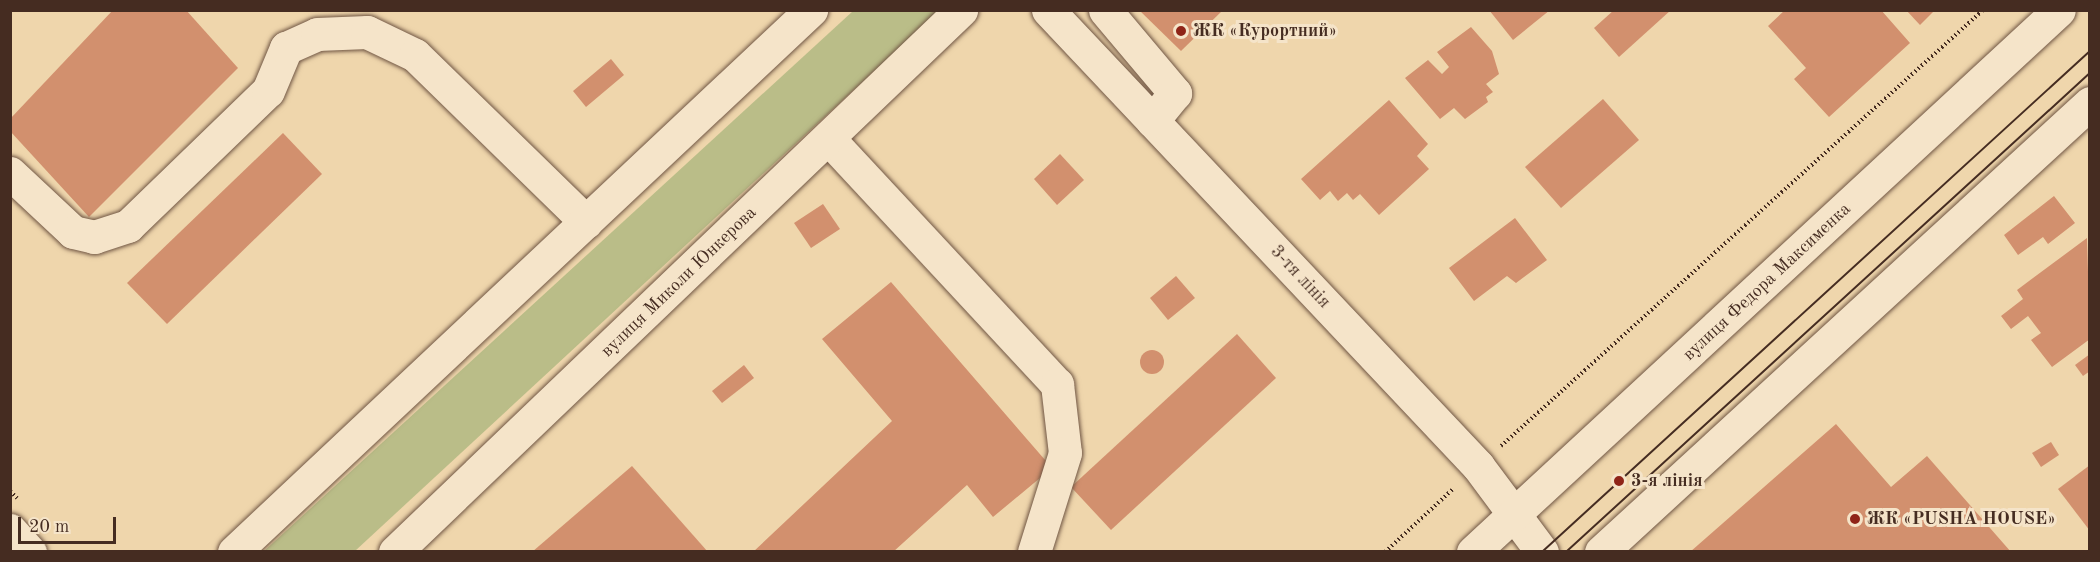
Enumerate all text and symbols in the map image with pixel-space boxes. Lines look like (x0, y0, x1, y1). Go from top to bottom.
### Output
place label: ЖК «Курортний» (1193, 20, 1337, 42)
marker: ЖК «Курортний» (1174, 24, 1188, 38)
street label: вулиця Федора Максименка (1679, 199, 1855, 365)
street label: вулиця Миколи Юнкерова (597, 202, 761, 362)
street label: 3-тя лінія (1265, 241, 1335, 313)
place label: 3-я лінія (1631, 470, 1703, 492)
marker: 3-я лінія (1612, 474, 1626, 488)
scale bar (21, 505, 118, 543)
place label: ЖК «PUSHA HOUSE» (1867, 508, 2056, 530)
marker: ЖК «PUSHA HOUSE» (1848, 512, 1862, 526)
text: 20 m (29, 518, 69, 536)

